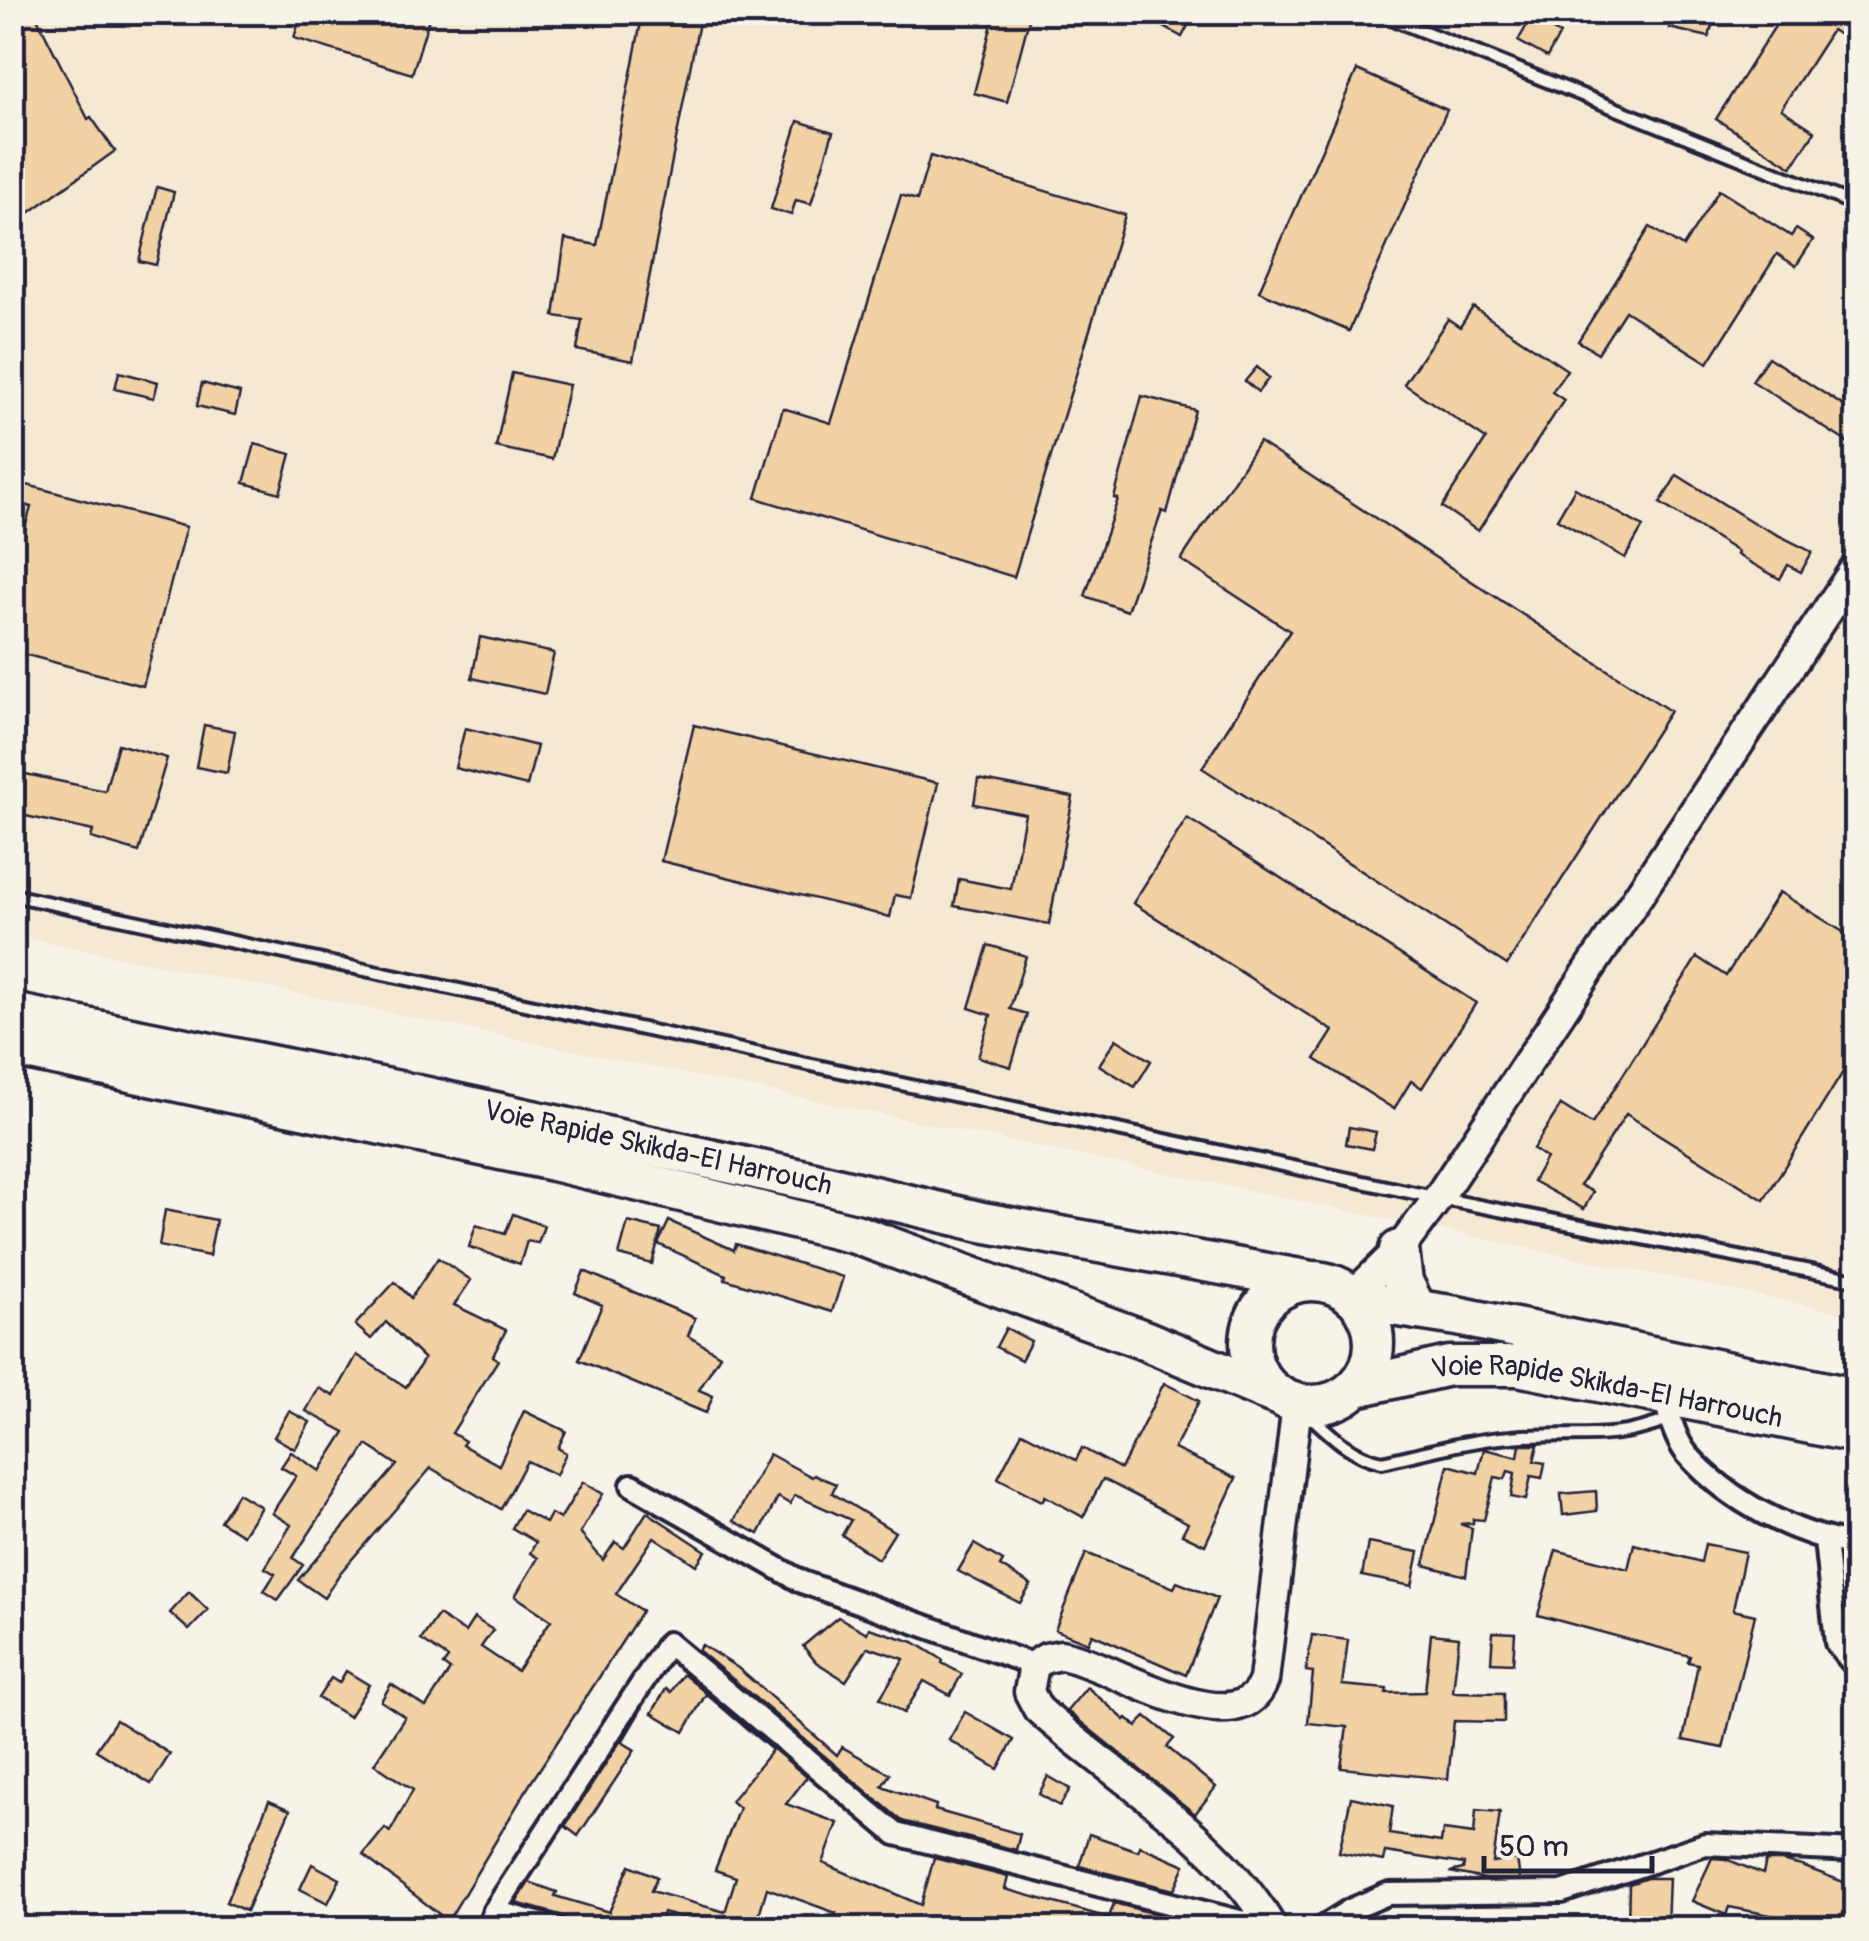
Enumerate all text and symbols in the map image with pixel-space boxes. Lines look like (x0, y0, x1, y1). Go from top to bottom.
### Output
street label: Voie Rapide Skikda-El Harrouch (481, 1092, 836, 1203)
street label: Voie Rapide Skikda-El Harrouch (1428, 1349, 1786, 1436)
scale bar (1484, 1811, 1652, 1873)
text: 50 m (1499, 1828, 1569, 1865)

